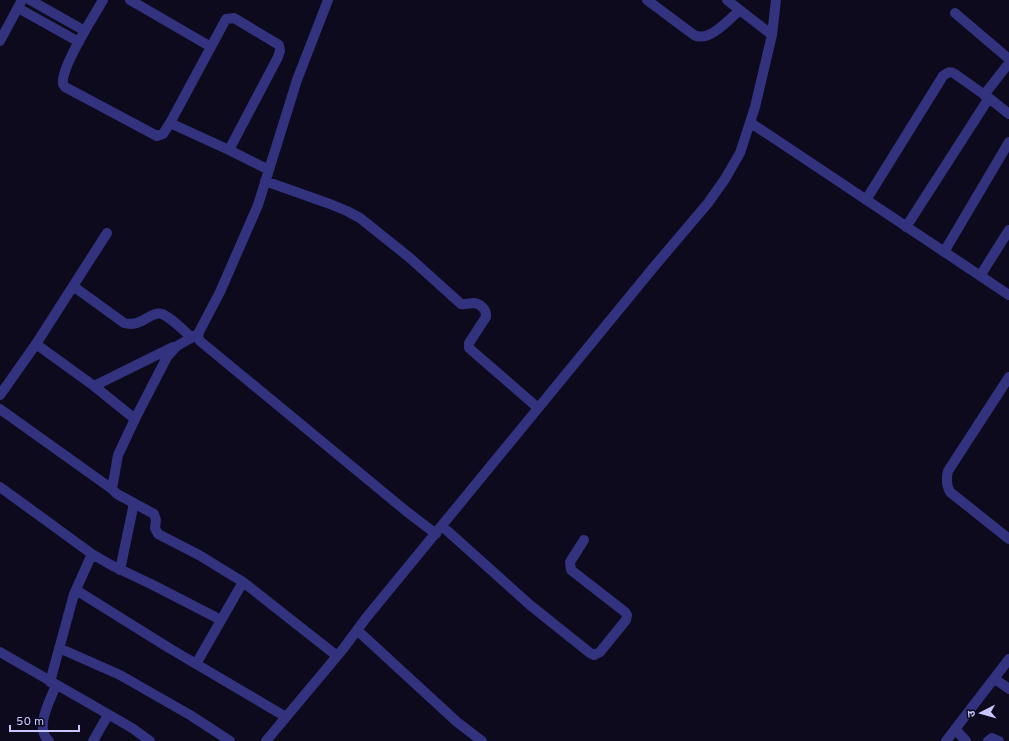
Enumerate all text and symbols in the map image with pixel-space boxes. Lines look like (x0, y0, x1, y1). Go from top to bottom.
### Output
north arrow (961, 693, 1001, 733)
scale bar (10, 707, 79, 733)
text: उ (965, 709, 979, 718)
text: 50 m (16, 714, 44, 730)

